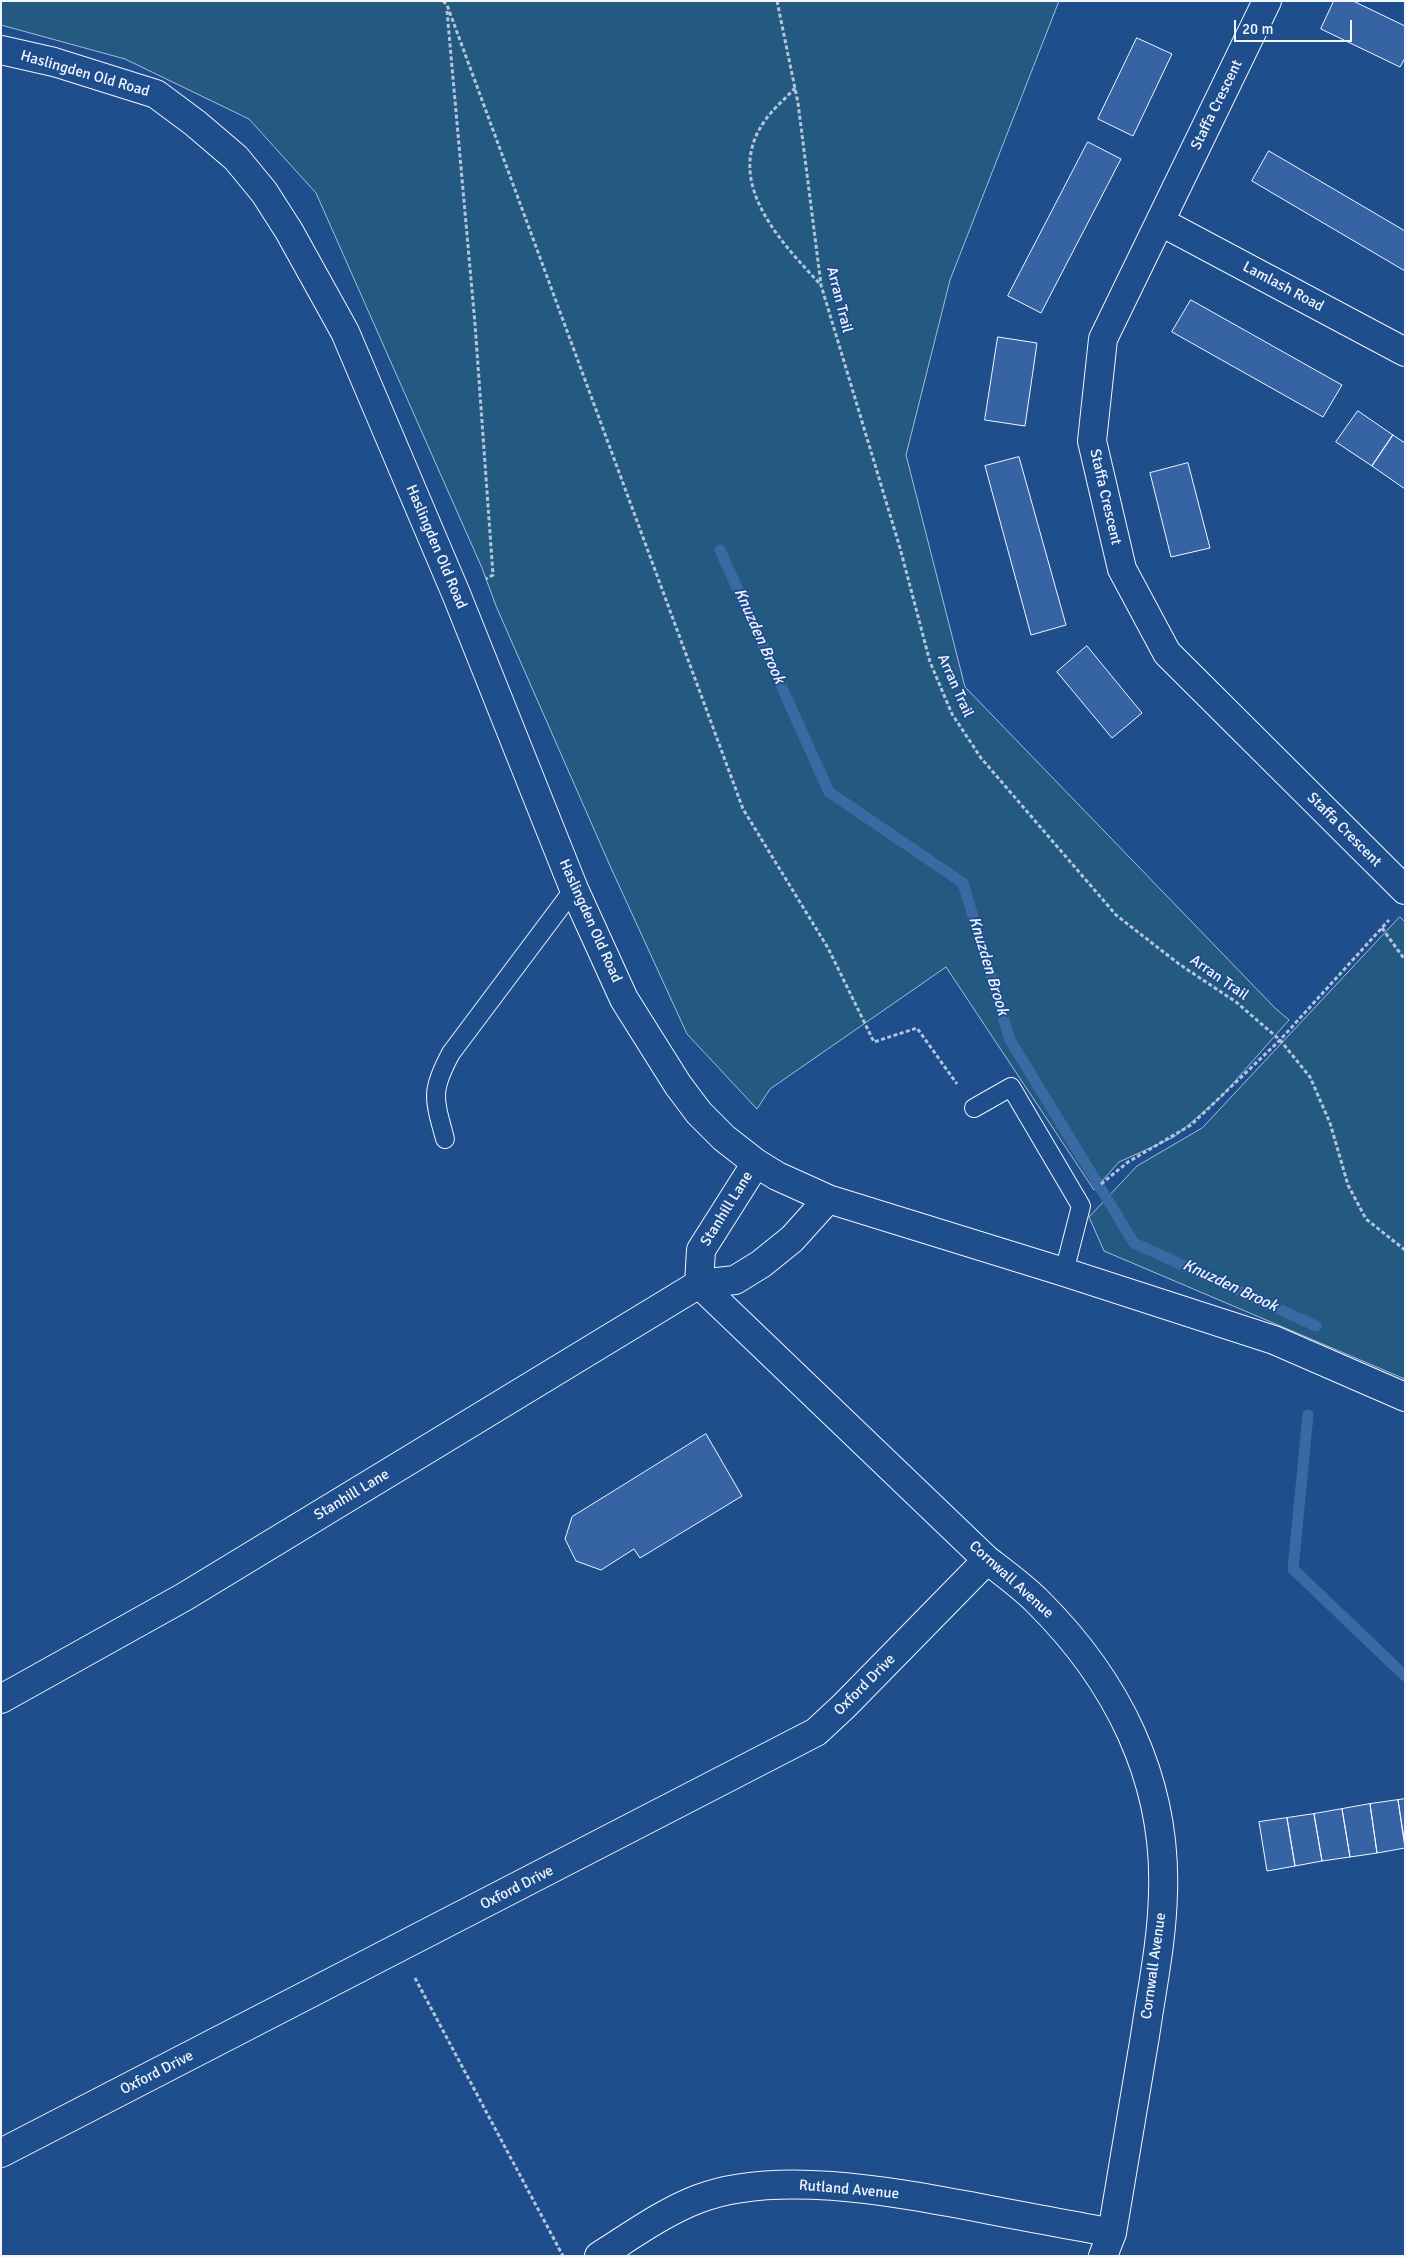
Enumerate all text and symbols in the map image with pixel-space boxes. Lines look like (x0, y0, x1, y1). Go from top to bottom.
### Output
scale bar (1236, 10, 1354, 42)
text: 20 m (1242, 20, 1273, 38)
street label: Haslingden Old Road (18, 47, 152, 101)
street label: Staffa Crescent (1187, 57, 1247, 153)
street label: Lamlash Road (1239, 258, 1327, 316)
street label: Arran Trail (822, 265, 856, 335)
street label: Staffa Crescent (1085, 447, 1125, 547)
street label: Haslingden Old Road (402, 482, 470, 612)
water label: Knuzden Brook (729, 585, 789, 687)
street label: Arran Trail (933, 652, 977, 720)
street label: Staffa Crescent (1303, 789, 1385, 871)
street label: Haslingden Old Road (555, 856, 625, 986)
water label: Knuzden Brook (964, 914, 1012, 1018)
street label: Arran Trail (1186, 951, 1252, 1005)
street label: Stanhill Lane (697, 1168, 757, 1250)
water label: Knuzden Brook (1179, 1256, 1281, 1316)
street label: Stanhill Lane (311, 1466, 393, 1524)
street label: Cornwall Avenue (965, 1537, 1057, 1623)
street label: Oxford Drive (831, 1651, 899, 1719)
street label: Oxford Drive (477, 1862, 557, 1914)
street label: Cornwall Avenue (1138, 1912, 1170, 2020)
street label: Oxford Drive (117, 2047, 197, 2099)
street label: Rutland Avenue (798, 2177, 900, 2203)

